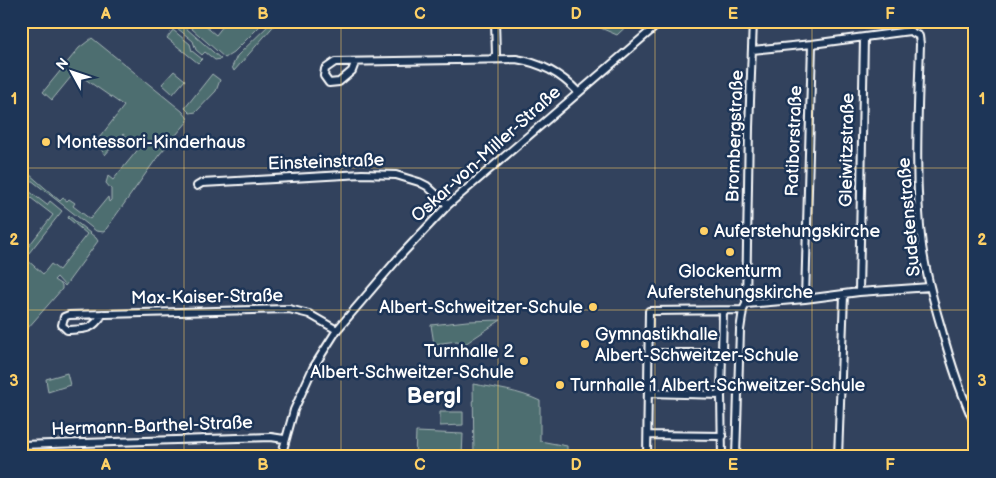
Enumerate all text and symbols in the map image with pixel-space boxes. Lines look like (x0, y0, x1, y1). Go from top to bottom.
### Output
text: A (100, 5, 111, 24)
text: B (257, 5, 269, 24)
text: C (414, 5, 426, 24)
text: D (570, 5, 582, 24)
text: E (728, 5, 738, 24)
text: F (885, 5, 895, 24)
north arrow (48, 48, 98, 98)
text: N (53, 54, 72, 73)
street label: Brombergstraße (722, 69, 748, 203)
street label: Oskar-von-Miller-Straße (407, 81, 565, 227)
street label: Ratiborstraße (782, 85, 806, 197)
text: 1 (11, 90, 17, 109)
text: 1 (979, 90, 985, 109)
street label: Gleiwitzstraße (836, 92, 859, 207)
place label: Montessori-Kinderhaus (56, 132, 246, 153)
marker: Montessori-Kinderhaus (40, 136, 52, 148)
street label: Einsteinstraße (267, 149, 385, 175)
street label: Sudetenstraße (893, 156, 925, 277)
place label: Auferstehungskirche (714, 221, 881, 242)
marker: Auferstehungskirche (698, 225, 710, 237)
text: 2 (9, 231, 19, 250)
text: 2 (977, 231, 987, 250)
marker: Glockenturm Auferstehungskirche (724, 246, 736, 258)
place label: Glockenturm Auferstehungskirche (647, 261, 813, 303)
street label: Max-Kaiser-Straße (131, 285, 284, 309)
place label: Albert-Schweitzer-Schule (379, 297, 583, 318)
marker: Albert-Schweitzer-Schule (587, 301, 599, 313)
place label: Gymnastikhalle Albert-Schweitzer-Schule (595, 324, 799, 366)
marker: Gymnastikhalle Albert-Schweitzer-Schule (579, 338, 591, 350)
place label: Turnhalle 2 Albert-Schweitzer-Schule (310, 341, 514, 383)
marker: Turnhalle 2 Albert-Schweitzer-Schule (518, 355, 530, 367)
text: 3 (9, 372, 19, 391)
text: 3 (977, 372, 987, 391)
place label: Turnhalle 1 Albert-Schweitzer-Schule (570, 375, 866, 396)
marker: Turnhalle 1 Albert-Schweitzer-Schule (554, 379, 566, 391)
district label: Bergl (407, 383, 461, 410)
street label: Hermann-Barthel-Straße (51, 412, 253, 440)
text: A (100, 456, 111, 475)
text: B (257, 456, 269, 475)
text: C (414, 456, 426, 475)
text: D (570, 456, 582, 475)
text: E (728, 456, 738, 475)
text: F (885, 456, 895, 475)

